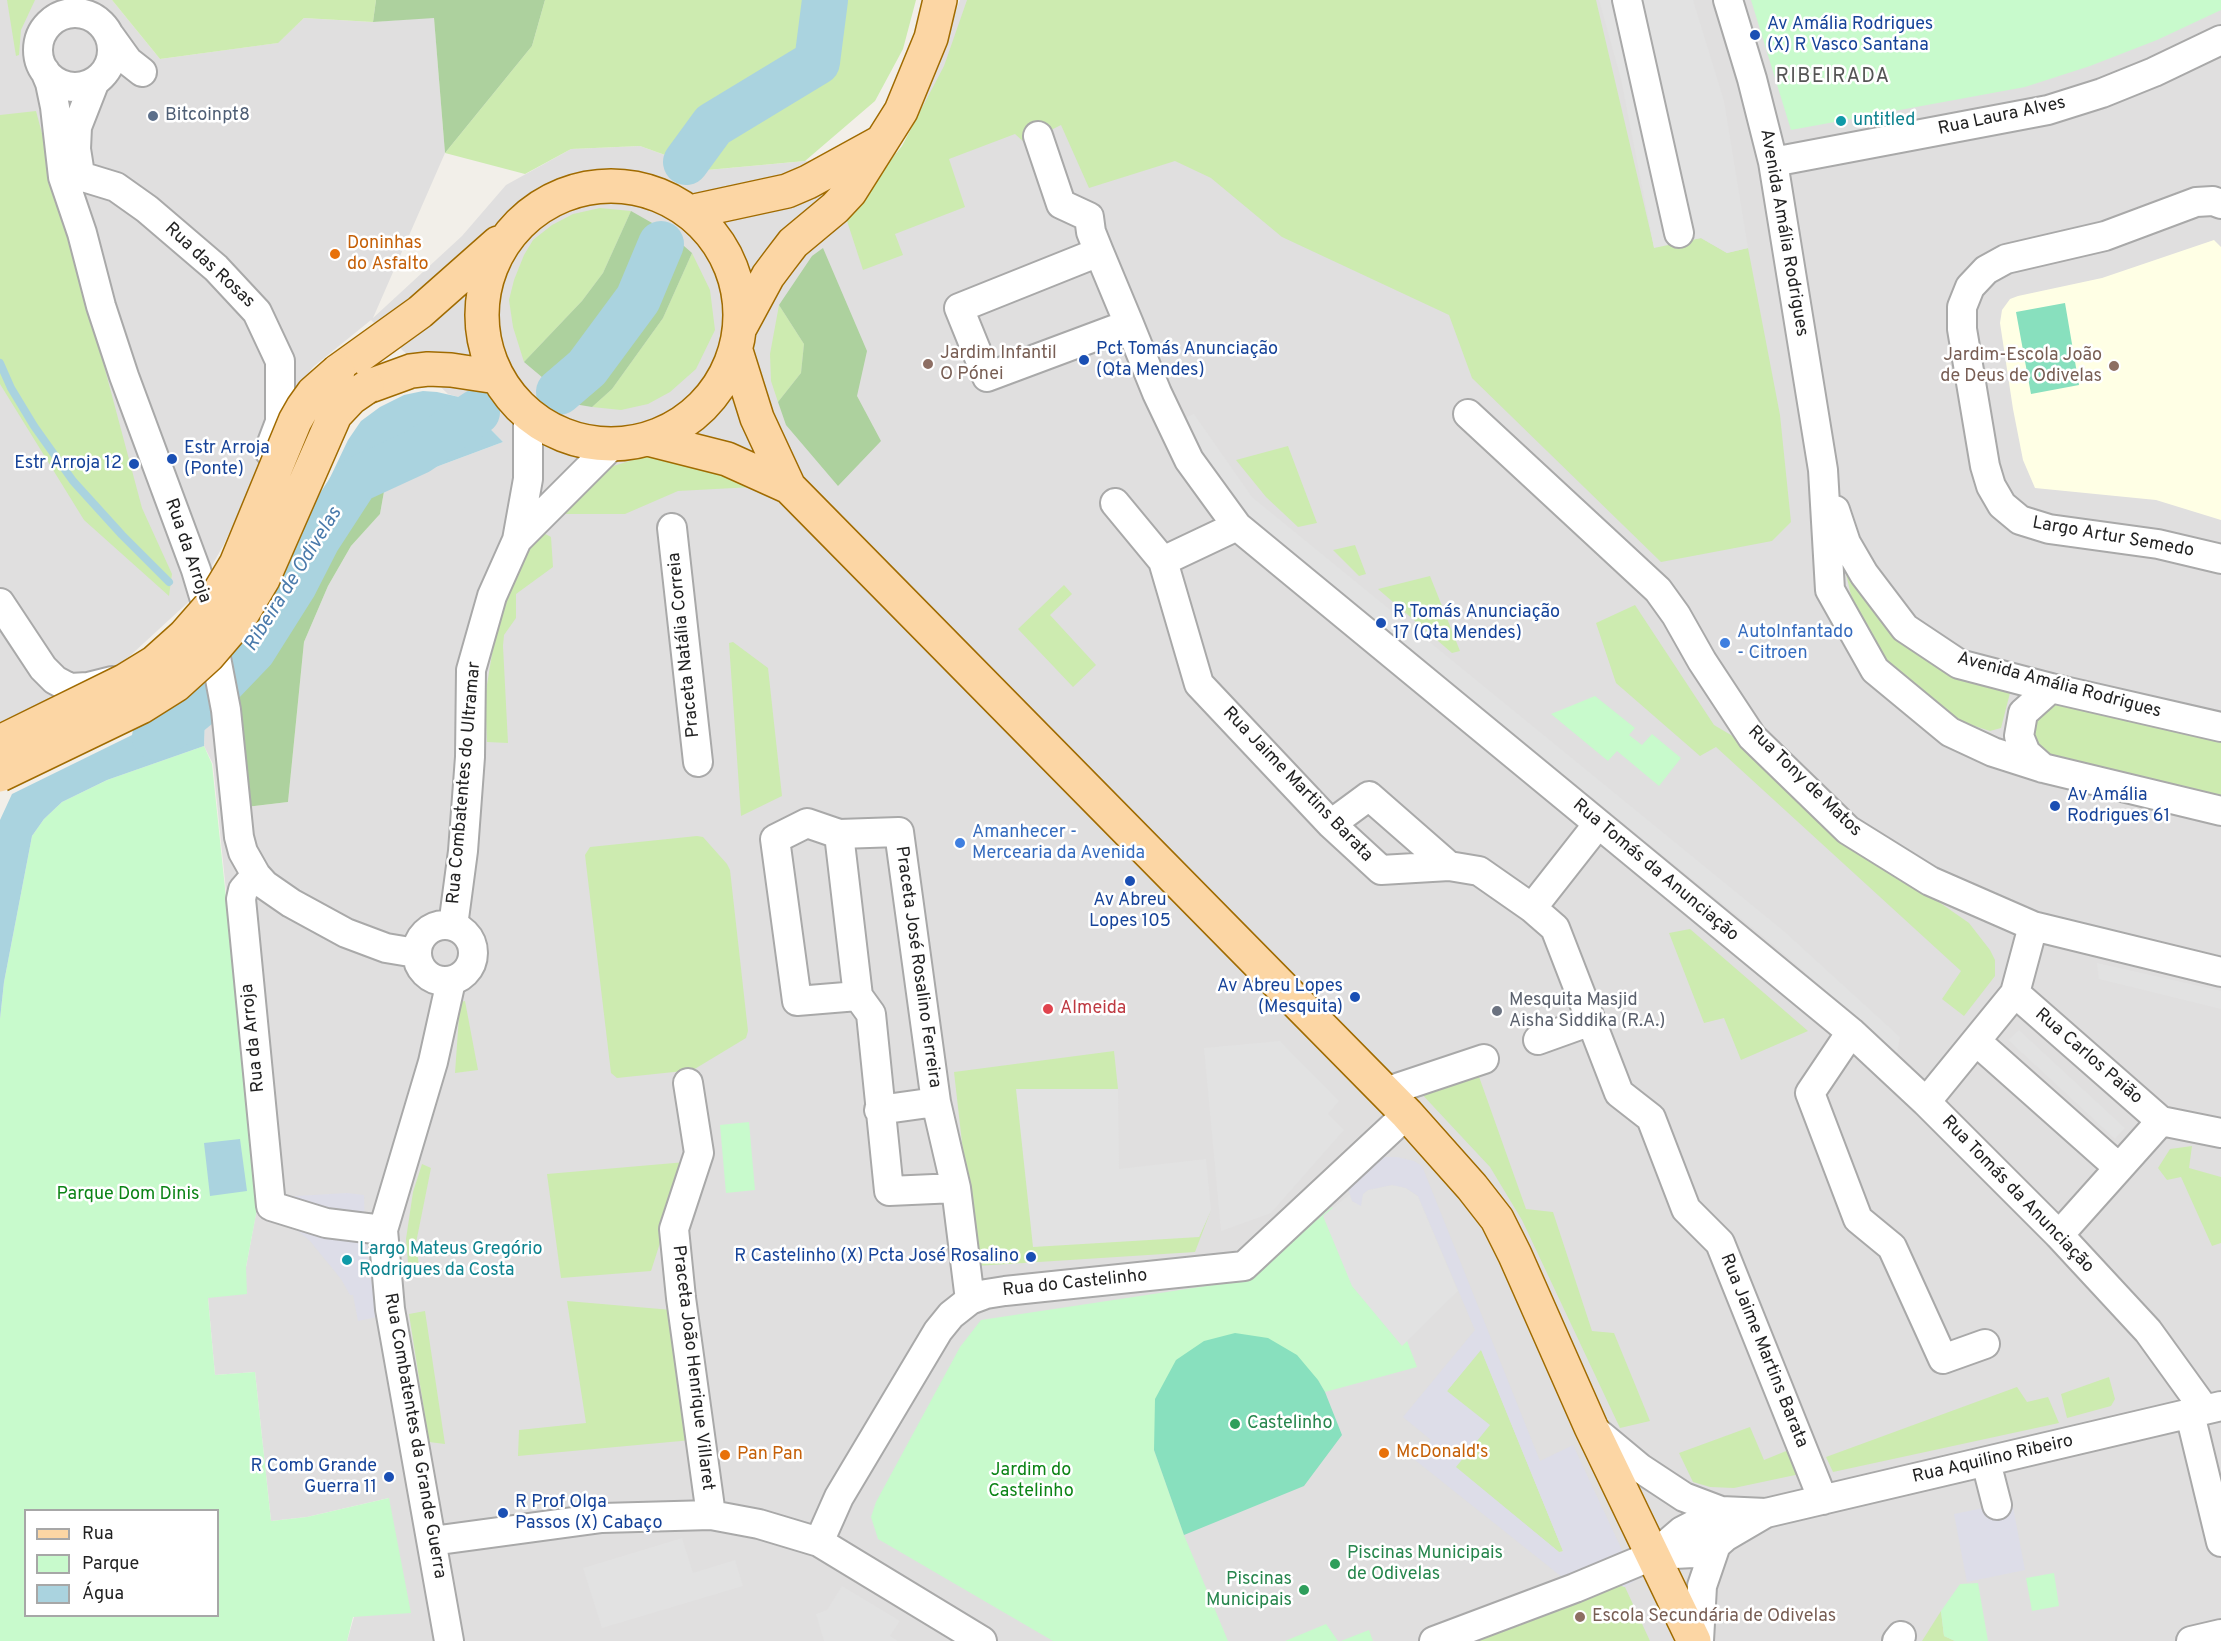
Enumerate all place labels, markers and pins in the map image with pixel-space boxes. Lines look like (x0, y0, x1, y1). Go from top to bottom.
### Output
place label: Av Amália Rodrigues (X) R Vasco Santana (1767, 14, 1933, 57)
marker: Av Amália Rodrigues (X) R Vasco Santana (1748, 28, 1762, 42)
place label: Bitcoinpt8 (165, 105, 250, 127)
marker: Bitcoinpt8 (146, 109, 160, 123)
place label: untitled (1853, 110, 1915, 132)
marker: untitled (1834, 114, 1848, 128)
place label: Doninhas do Asfalto (347, 233, 429, 276)
marker: Doninhas do Asfalto (328, 247, 342, 261)
place label: Pct Tomás Anunciação (Qta Mendes) (1096, 339, 1278, 382)
place label: Jardim Infantil O Pónei (940, 343, 1057, 386)
place label: Jardim-Escola João de Deus de Odivelas (1940, 345, 2102, 388)
marker: Pct Tomás Anunciação (Qta Mendes) (1077, 353, 1091, 367)
marker: Jardim Infantil O Pónei (921, 357, 935, 371)
marker: Jardim-Escola João de Deus de Odivelas (2107, 359, 2121, 373)
place label: Estr Arroja (Ponte) (184, 438, 270, 480)
marker: Estr Arroja (Ponte) (165, 452, 179, 466)
place label: Estr Arroja 12 (14, 453, 122, 475)
marker: Estr Arroja 12 (127, 457, 141, 471)
place label: R Tomás Anunciação 17 (Qta Mendes) (1393, 602, 1560, 644)
marker: R Tomás Anunciação 17 (Qta Mendes) (1374, 616, 1388, 630)
place label: AutoInfantado - Citroen (1737, 622, 1853, 664)
marker: AutoInfantado - Citroen (1718, 636, 1732, 650)
place label: Av Amália Rodrigues 61 (2067, 785, 2170, 828)
marker: Av Amália Rodrigues 61 (2048, 799, 2062, 813)
place label: Amanhecer - Mercearia da Avenida (972, 822, 1145, 864)
marker: Amanhecer - Mercearia da Avenida (953, 836, 967, 850)
marker: Av Abreu Lopes 105 (1123, 874, 1137, 888)
place label: Av Abreu Lopes 105 (1089, 890, 1171, 932)
place label: Av Abreu Lopes (Mesquita) (1217, 976, 1343, 1018)
marker: Av Abreu Lopes (Mesquita) (1348, 990, 1362, 1004)
place label: Mesquita Masjid Aisha Siddika (R.A.) (1509, 990, 1665, 1032)
place label: Almeida (1060, 998, 1126, 1020)
marker: Almeida (1041, 1002, 1055, 1016)
marker: Mesquita Masjid Aisha Siddika (R.A.) (1490, 1004, 1504, 1018)
place label: Largo Mateus Gregório Rodrigues da Costa (359, 1239, 542, 1282)
place label: R Castelinho (X) Pcta José Rosalino (734, 1246, 1019, 1268)
marker: R Castelinho (X) Pcta José Rosalino (1024, 1250, 1038, 1264)
marker: Largo Mateus Gregório Rodrigues da Costa (340, 1253, 354, 1267)
place label: Castelinho (1247, 1413, 1333, 1435)
marker: Castelinho (1228, 1417, 1242, 1431)
place label: McDonald's (1396, 1442, 1488, 1464)
place label: Pan Pan (737, 1444, 803, 1466)
marker: McDonald's (1377, 1446, 1391, 1460)
marker: Pan Pan (718, 1448, 732, 1462)
place label: R Comb Grande Guerra 11 (251, 1456, 377, 1498)
marker: R Comb Grande Guerra 11 (382, 1470, 396, 1484)
place label: R Prof Olga Passos (X) Cabaço (515, 1492, 663, 1534)
marker: R Prof Olga Passos (X) Cabaço (496, 1506, 510, 1520)
place label: Piscinas Municipais de Odivelas (1347, 1543, 1503, 1586)
marker: Piscinas Municipais de Odivelas (1328, 1557, 1342, 1571)
place label: Piscinas Municipais (1206, 1569, 1292, 1612)
marker: Piscinas Municipais (1297, 1583, 1311, 1597)
place label: Escola Secundária de Odivelas (1592, 1606, 1836, 1628)
marker: Escola Secundária de Odivelas (1573, 1610, 1587, 1624)

